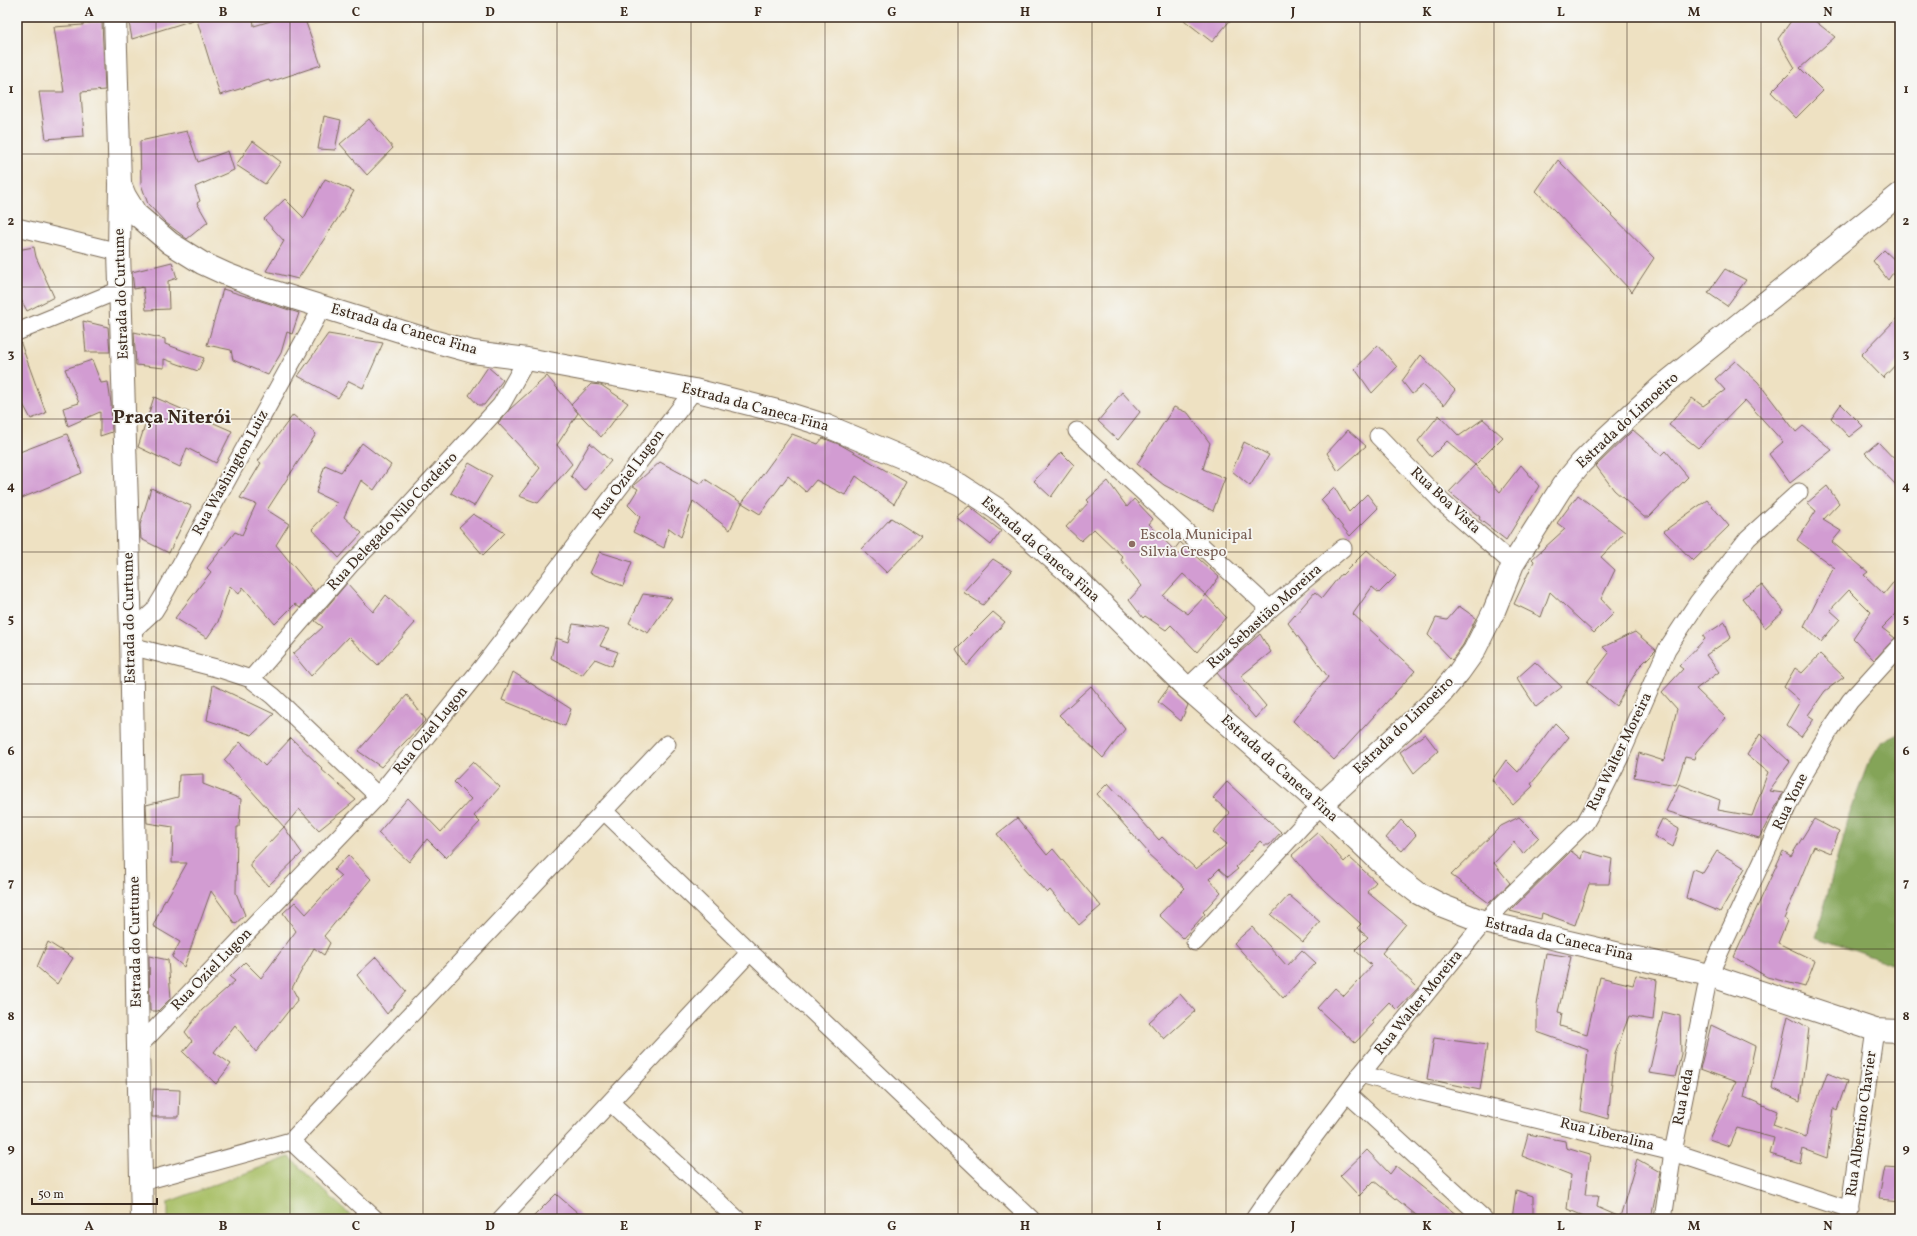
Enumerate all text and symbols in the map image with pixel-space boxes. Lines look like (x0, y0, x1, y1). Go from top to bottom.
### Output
text: A (84, 4, 94, 22)
text: B (219, 4, 228, 22)
text: C (352, 4, 360, 22)
text: D (485, 4, 495, 22)
text: E (620, 4, 628, 22)
text: F (754, 4, 762, 22)
text: G (887, 4, 897, 22)
text: H (1020, 4, 1030, 22)
text: I (1157, 4, 1162, 22)
text: J (1290, 4, 1296, 22)
text: K (1422, 4, 1432, 22)
text: L (1557, 4, 1565, 22)
text: M (1688, 4, 1701, 22)
text: N (1823, 4, 1833, 22)
text: 1 (8, 81, 14, 99)
text: 1 (1903, 81, 1909, 99)
text: 2 (8, 213, 15, 231)
text: 2 (1903, 213, 1910, 231)
street label: Estrada do Curtume (109, 228, 135, 360)
street label: Estrada da Caneca Fina (328, 299, 480, 361)
text: 3 (8, 346, 15, 364)
text: 3 (1903, 346, 1910, 364)
street label: Estrada do Limoeiro (1572, 368, 1684, 474)
street label: Estrada da Caneca Fina (679, 378, 831, 438)
district label: Praça Niterói (113, 405, 231, 431)
street label: Rua Washington Luiz (188, 406, 274, 540)
street label: Rua Oziel Lugon (588, 425, 670, 525)
street label: Rua Delegado Nilo Cordeiro (323, 448, 463, 596)
street label: Rua Boa Vista (1405, 463, 1485, 539)
text: 4 (7, 478, 15, 496)
text: 4 (1902, 478, 1910, 496)
street label: Estrada da Caneca Fina (976, 492, 1104, 608)
place label: Escola Municipal Silvia Crespo (1140, 525, 1252, 563)
marker: Escola Municipal Silvia Crespo (1127, 539, 1137, 549)
street label: Estrada do Curtume (118, 552, 142, 684)
street label: Rua Sebastião Moreira (1203, 560, 1327, 674)
text: 5 (8, 611, 14, 629)
text: 5 (1903, 611, 1909, 629)
street label: Estrada do Limoeiro (1349, 672, 1459, 780)
street label: Rua Oziel Lugon (389, 682, 473, 780)
street label: Rua Walter Moreira (1582, 689, 1658, 815)
street label: Estrada da Caneca Fina (1216, 710, 1342, 828)
text: 6 (7, 743, 15, 761)
text: 6 (1902, 743, 1910, 761)
street label: Rua Yone (1768, 770, 1814, 834)
text: 7 (8, 875, 14, 893)
text: 7 (1903, 875, 1909, 893)
street label: Estrada do Curtume (124, 876, 148, 1008)
street label: Estrada da Caneca Fina (1483, 913, 1635, 967)
street label: Rua Oziel Lugon (167, 924, 257, 1016)
street label: Rua Walter Moreira (1370, 946, 1468, 1060)
text: 8 (7, 1008, 15, 1026)
text: 8 (1902, 1008, 1910, 1026)
street label: Rua Albertino Chavier (1841, 1050, 1883, 1198)
street label: Rua Ieda (1668, 1067, 1700, 1127)
street label: Rua Liberalina (1558, 1113, 1656, 1157)
text: 9 (7, 1140, 15, 1158)
text: 9 (1902, 1140, 1910, 1158)
scale bar (32, 1180, 157, 1206)
text: 50 m (38, 1187, 64, 1203)
text: A (84, 1218, 94, 1236)
text: B (219, 1218, 228, 1236)
text: C (352, 1218, 360, 1236)
text: D (485, 1218, 495, 1236)
text: E (620, 1218, 628, 1236)
text: F (754, 1218, 762, 1236)
text: G (887, 1218, 897, 1236)
text: H (1020, 1218, 1030, 1236)
text: I (1157, 1218, 1162, 1236)
text: J (1290, 1218, 1296, 1236)
text: K (1422, 1218, 1432, 1236)
text: L (1557, 1218, 1565, 1236)
text: M (1688, 1218, 1701, 1236)
text: N (1823, 1218, 1833, 1236)

